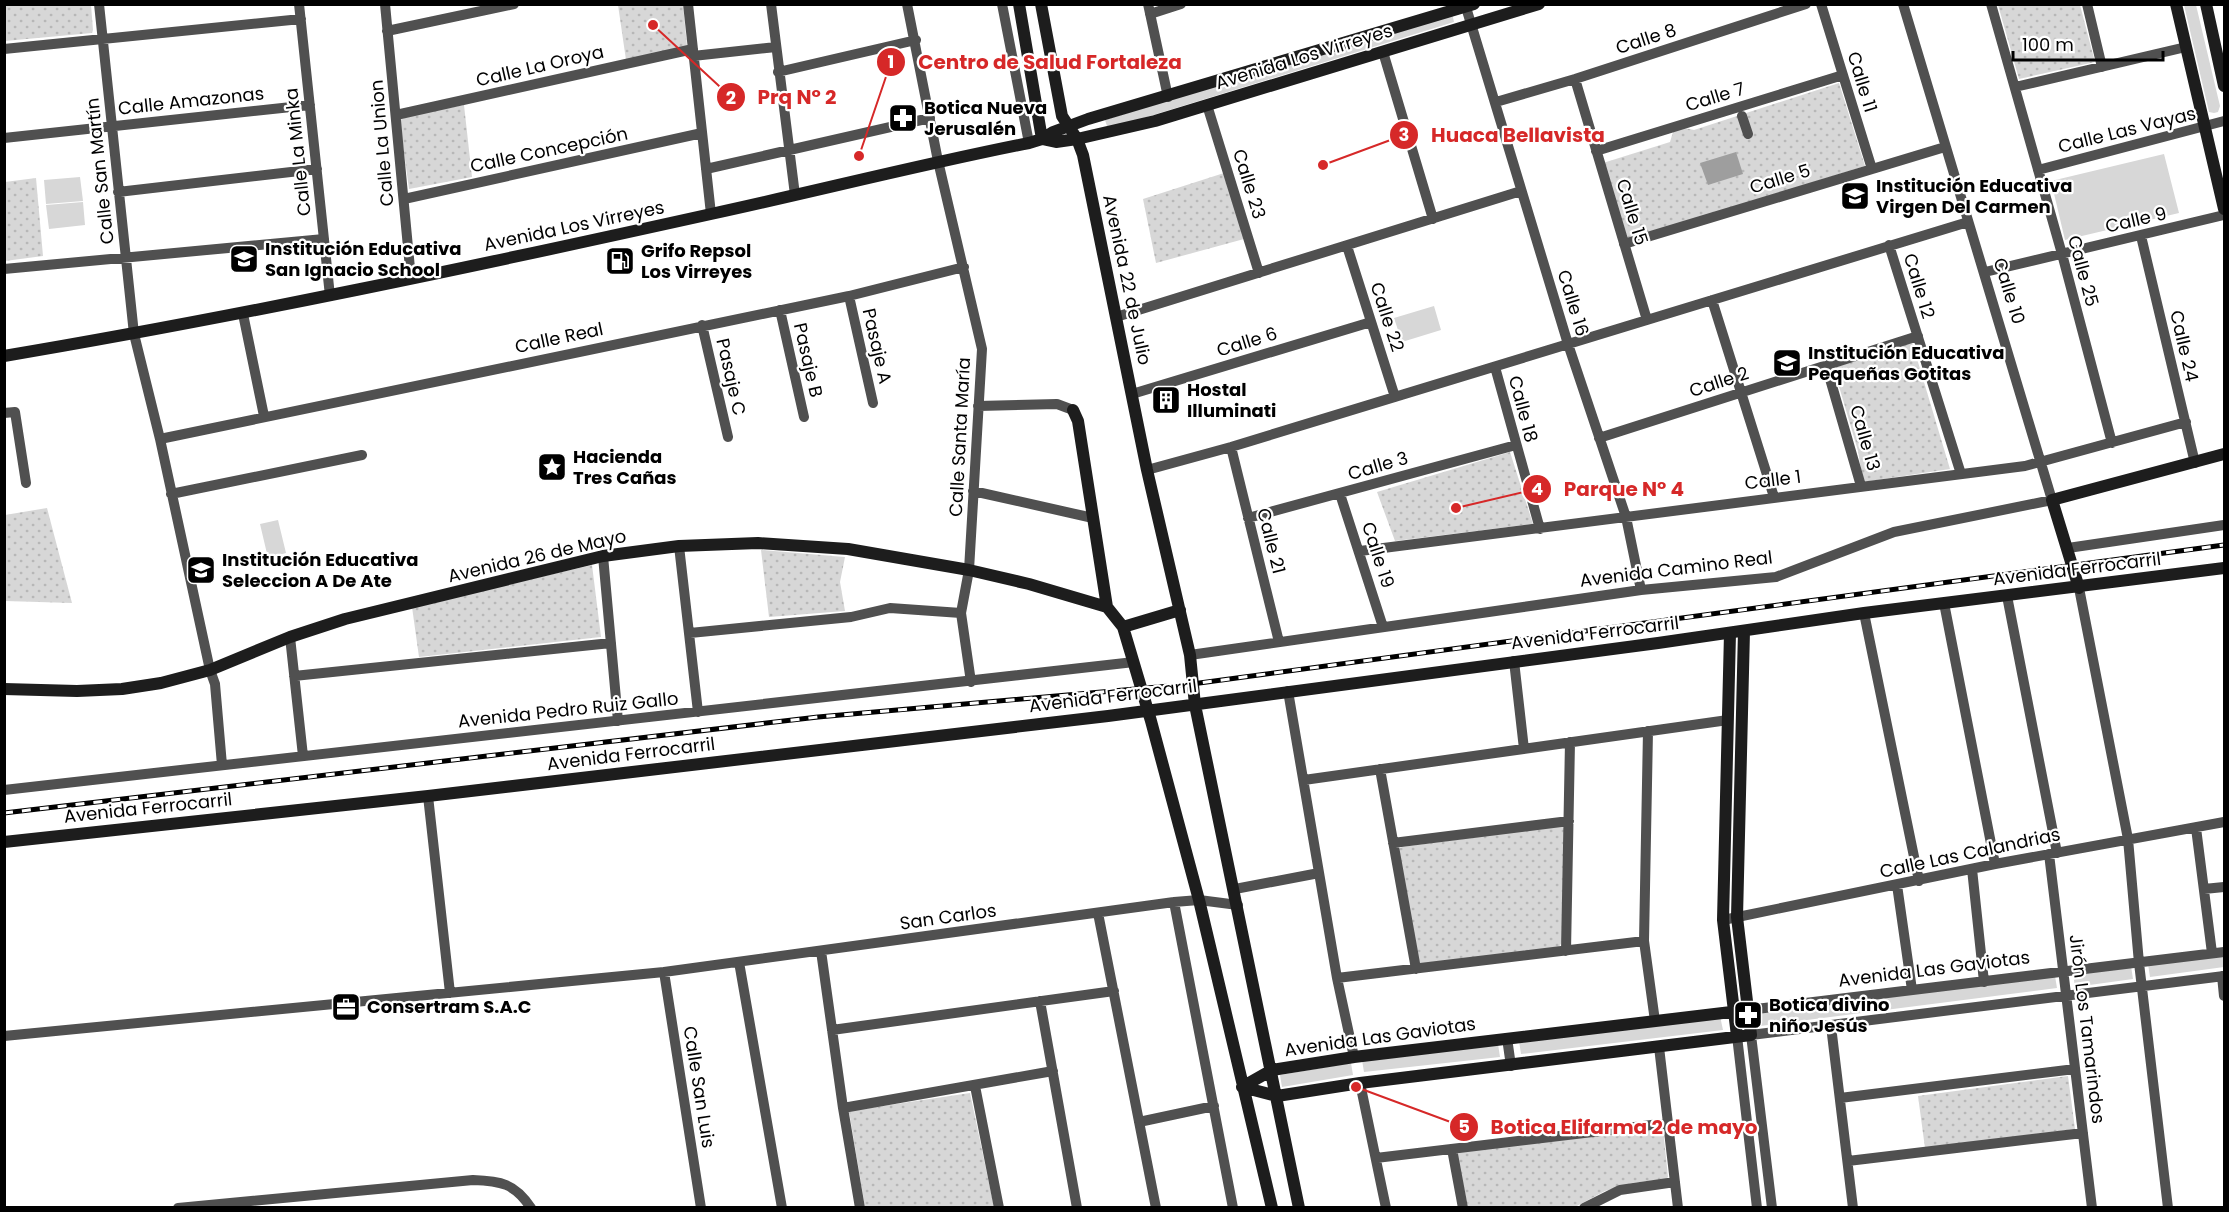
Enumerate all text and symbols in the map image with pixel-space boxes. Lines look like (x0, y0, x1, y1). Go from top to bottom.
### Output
street label: Calle 8 (1612, 17, 1679, 60)
street label: Avenida Los Virreyes (1212, 18, 1395, 95)
scale bar (2013, 24, 2163, 62)
text: 100 m (2022, 32, 2074, 57)
street label: Calle La Oroya (474, 39, 606, 92)
callout: Centro de Salud Fortaleza (876, 43, 1194, 81)
text: Centro de Salud Fortaleza (918, 48, 1182, 76)
street label: Calle 11 (1841, 48, 1884, 115)
text: 1 (888, 49, 894, 74)
street label: Calle 7 (1682, 76, 1748, 117)
callout: Prq N° 2 (716, 78, 848, 116)
street label: Calle La Union (364, 79, 399, 207)
street label: Calle Amazonas (117, 80, 265, 121)
text: Prq N° 2 (758, 83, 836, 111)
text: 2 (726, 85, 736, 110)
street label: Calle La Minka (278, 87, 317, 217)
place label: Botica Nueva Jerusalén (924, 95, 1047, 141)
street label: Calle San Martín (79, 97, 120, 245)
street label: Calle Las Vayas (2055, 100, 2198, 159)
pharmacy icon: Botica Nueva Jerusalén (887, 102, 919, 134)
callout: Huaca Bellavista (1389, 116, 1617, 154)
street label: Calle Concepción (468, 121, 630, 178)
text: Huaca Bellavista (1431, 121, 1605, 149)
text: 3 (1399, 122, 1409, 147)
street label: Calle 23 (1227, 146, 1272, 222)
street label: Calle 5 (1746, 157, 1813, 200)
place label: Institución Educativa Virgen Del Carmen (1876, 173, 2072, 219)
street label: Calle 15 (1611, 176, 1654, 248)
school or university icon: Institución Educativa Virgen Del Carmen (1839, 180, 1871, 212)
street label: Avenida 22 de Julio (1097, 192, 1158, 367)
street label: Avenida Los Virreyes (481, 194, 666, 257)
street label: Calle 9 (2103, 200, 2169, 239)
street label: Calle 25 (2062, 233, 2105, 309)
place label: Institución Educativa San Ignacio School (265, 236, 461, 282)
place label: Grifo Repsol Los Virreyes (641, 238, 752, 284)
school or university icon: Institución Educativa San Ignacio School (228, 243, 260, 275)
fuel station icon: Grifo Repsol Los Virreyes (604, 245, 636, 277)
street label: Calle 12 (1898, 250, 1941, 322)
street label: Calle 10 (1988, 255, 2031, 327)
street label: Calle 16 (1552, 267, 1595, 339)
street label: Calle 22 (1365, 279, 1410, 355)
street label: Pasaje A (857, 306, 898, 386)
street label: Calle 24 (2164, 308, 2205, 384)
street label: Calle Real (512, 316, 605, 359)
street label: Pasaje B (788, 320, 829, 400)
street label: Calle 6 (1213, 320, 1280, 363)
street label: Pasaje C (710, 336, 752, 418)
place label: Institución Educativa Pequeñas Gotitas (1808, 340, 2004, 386)
school or university icon: Institución Educativa Pequeñas Gotitas (1771, 347, 1803, 379)
street label: Calle Santa María (943, 357, 976, 517)
street label: Calle 2 (1686, 360, 1752, 403)
street label: Calle 18 (1503, 373, 1544, 445)
place label: Hostal Illuminati (1187, 377, 1276, 423)
building icon: Hostal Illuminati (1150, 384, 1182, 416)
street label: Calle 13 (1844, 402, 1887, 474)
place label: Hacienda Tres Cañas (573, 444, 677, 490)
street label: Calle 3 (1345, 445, 1411, 486)
place icon: Hacienda Tres Cañas (536, 451, 568, 483)
street label: Calle 1 (1743, 464, 1803, 495)
callout: Parque N° 4 (1522, 470, 1696, 508)
text: Parque N° 4 (1564, 475, 1684, 503)
text: 4 (1531, 476, 1543, 501)
street label: Calle 21 (1251, 505, 1292, 576)
street label: Calle 19 (1356, 519, 1401, 591)
street label: Avenida 26 de Mayo (445, 523, 629, 588)
street label: Avenida Camino Real (1578, 544, 1774, 593)
street label: Avenida Ferrocarril (1992, 546, 2162, 591)
place label: Institución Educativa Seleccion A De Ate (222, 547, 418, 593)
school or university icon: Institución Educativa Seleccion A De Ate (185, 554, 217, 586)
street label: Avenida Ferrocarril (1510, 610, 1680, 655)
street label: Avenida Ferrocarril (1028, 673, 1198, 718)
street label: Avenida Pedro Ruiz Gallo (456, 685, 680, 734)
street label: Avenida Ferrocarril (546, 731, 716, 776)
street label: Avenida Ferrocarril (63, 786, 233, 829)
street label: Calle Las Calandrias (1877, 821, 2063, 884)
street label: San Carlos (898, 897, 998, 936)
street label: Jirón Los Tamarindos (2063, 933, 2112, 1125)
street label: Avenida Las Gaviotas (1837, 944, 2031, 993)
office icon: Consertram S.A.C (330, 991, 362, 1023)
place label: Botica divino niño Jesús (1769, 992, 1890, 1038)
place label: Consertram S.A.C (367, 994, 531, 1019)
pharmacy icon: Botica divino niño Jesús (1732, 999, 1764, 1031)
street label: Avenida Las Gaviotas (1283, 1011, 1477, 1062)
street label: Calle San Luis (678, 1024, 721, 1150)
callout: Botica Elifarma 2 de mayo (1449, 1108, 1769, 1146)
text: Botica Elifarma 2 de mayo (1491, 1113, 1758, 1141)
text: 5 (1458, 1114, 1470, 1139)

